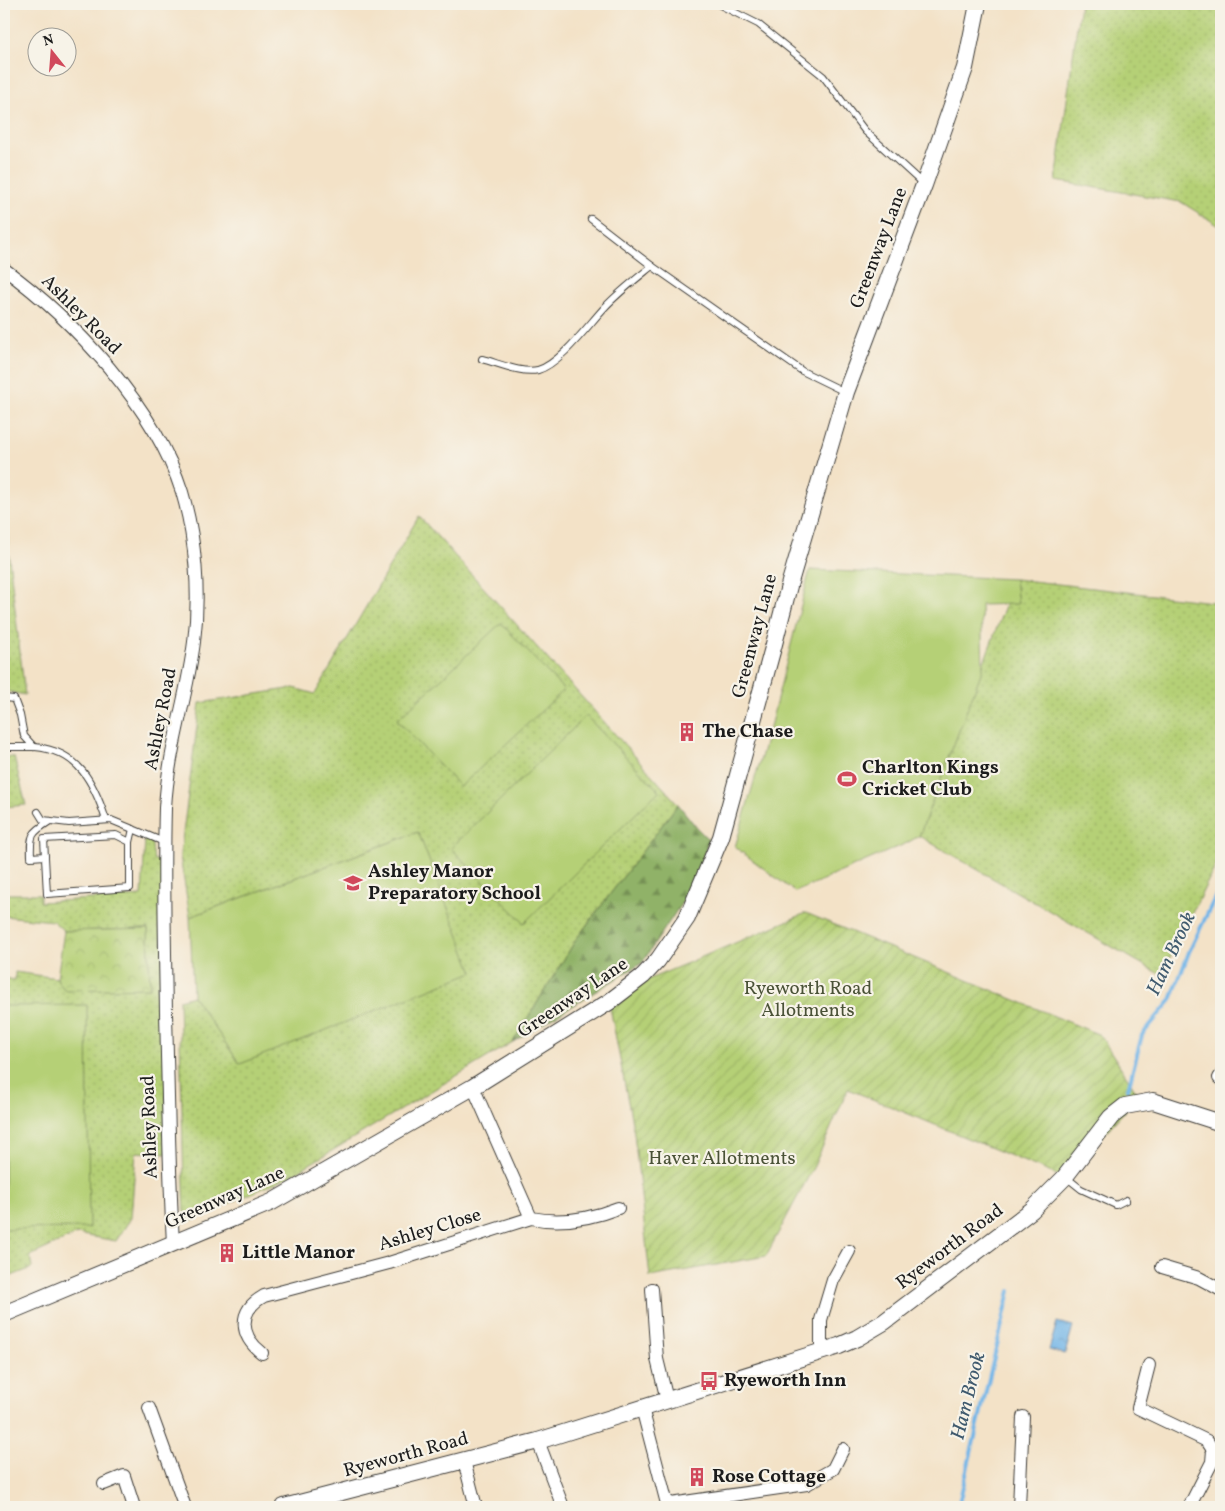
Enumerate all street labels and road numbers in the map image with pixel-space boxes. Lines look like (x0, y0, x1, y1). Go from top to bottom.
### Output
street label: Greenway Lane (844, 184, 914, 312)
street label: Ashley Road (35, 269, 127, 361)
street label: Greenway Lane (726, 571, 784, 701)
street label: Ashley Road (138, 666, 184, 772)
street label: Greenway Lane (513, 951, 633, 1045)
street label: Ashley Road (135, 1075, 165, 1179)
street label: Greenway Lane (161, 1160, 289, 1236)
street label: Ryeworth Road (891, 1198, 1009, 1296)
street label: Ashley Close (375, 1202, 485, 1258)
street label: Ryeworth Road (341, 1426, 471, 1484)

